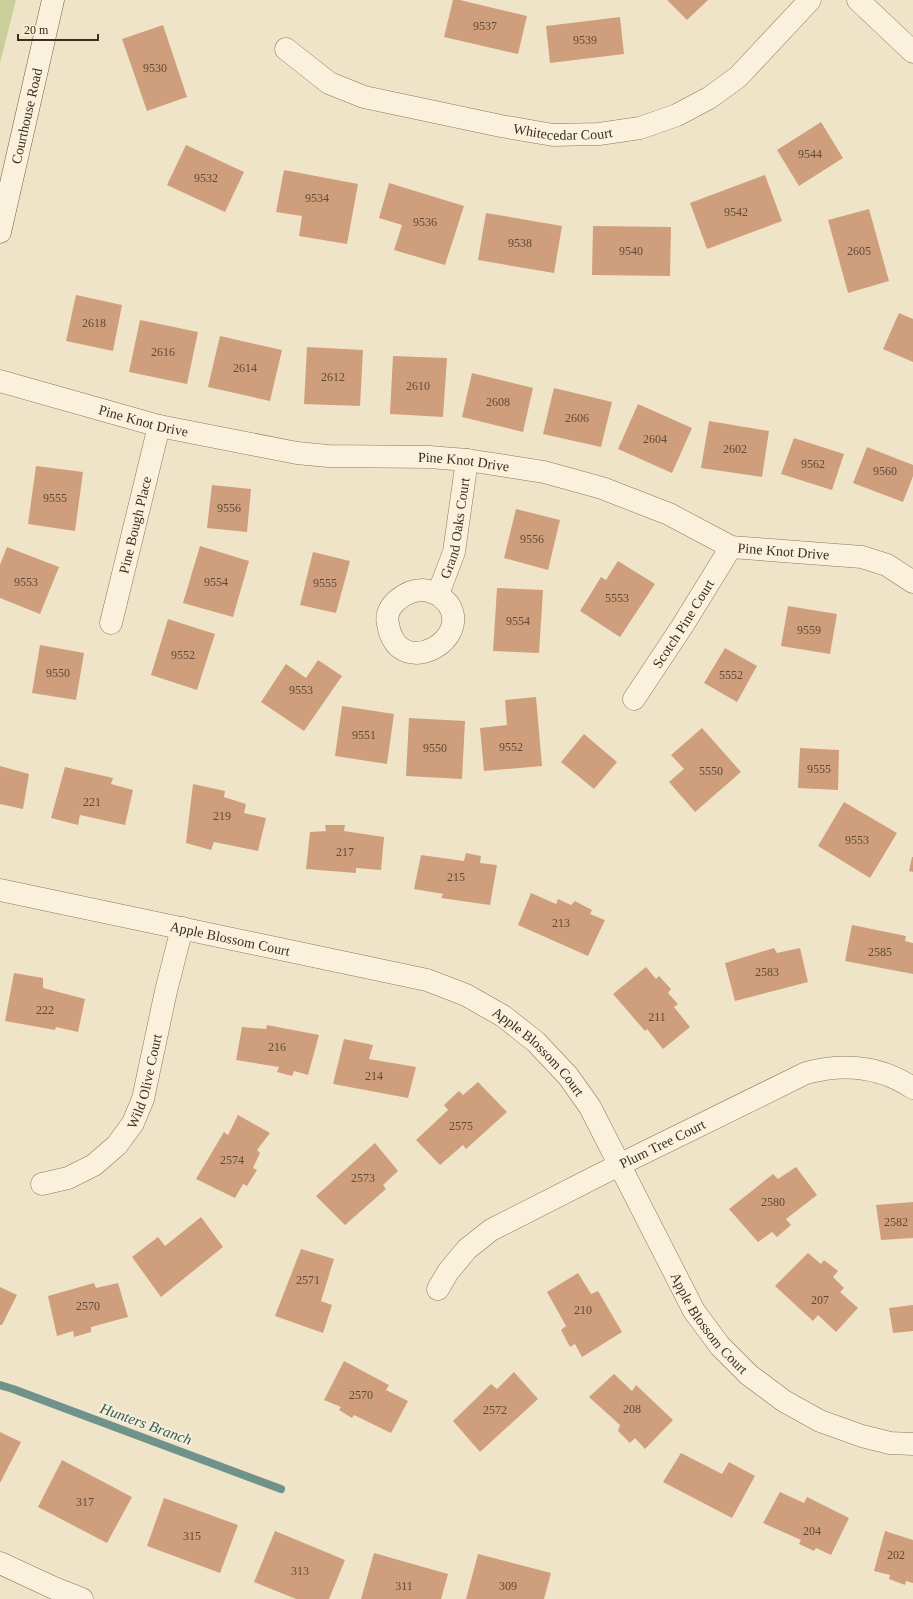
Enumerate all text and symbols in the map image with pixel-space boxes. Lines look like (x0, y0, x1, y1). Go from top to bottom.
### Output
scale bar (18, 16, 98, 42)
house number: 9537 (473, 19, 497, 33)
text: 20 m (24, 23, 49, 37)
house number: 9539 (573, 33, 597, 47)
house number: 9530 (143, 61, 167, 75)
street label: Courthouse Road (9, 67, 45, 165)
street label: Whitecedar Court (512, 121, 614, 143)
house number: 9544 (798, 147, 822, 161)
house number: 9532 (194, 171, 218, 185)
house number: 9534 (305, 191, 329, 205)
house number: 9542 (724, 205, 748, 219)
house number: 9536 (413, 215, 437, 229)
house number: 9538 (508, 236, 532, 250)
house number: 9540 (619, 244, 643, 258)
house number: 2605 (847, 244, 871, 258)
house number: 2618 (82, 316, 106, 330)
house number: 2616 (151, 345, 175, 359)
house number: 2614 (233, 361, 257, 375)
house number: 2612 (321, 370, 345, 384)
house number: 2610 (406, 379, 430, 393)
house number: 2608 (486, 395, 510, 409)
street label: Pine Knot Drive (97, 402, 189, 440)
house number: 2606 (565, 411, 589, 425)
house number: 2604 (643, 432, 667, 446)
house number: 2602 (723, 442, 747, 456)
street label: Pine Knot Drive (418, 450, 510, 474)
house number: 9562 (801, 457, 825, 471)
house number: 9560 (873, 464, 897, 478)
street label: Pine Bough Place (116, 475, 154, 575)
street label: Grand Oaks Court (438, 477, 472, 581)
house number: 9555 (43, 491, 67, 505)
house number: 9556 (217, 501, 241, 515)
house number: 9556 (520, 532, 544, 546)
street label: Pine Knot Drive (737, 541, 830, 562)
house number: 9553 (14, 575, 38, 589)
house number: 9554 (204, 575, 228, 589)
house number: 9555 (313, 576, 337, 590)
street label: Scotch Pine Court (650, 577, 717, 671)
house number: 5553 (605, 591, 629, 605)
house number: 9554 (506, 614, 530, 628)
house number: 9559 (797, 623, 821, 637)
house number: 9552 (171, 648, 195, 662)
house number: 9550 (46, 666, 70, 680)
house number: 5552 (719, 668, 743, 682)
house number: 9553 (289, 683, 313, 697)
house number: 9551 (352, 728, 376, 742)
house number: 9552 (499, 740, 523, 754)
house number: 9550 (423, 741, 447, 755)
house number: 9555 (807, 762, 831, 776)
house number: 5550 (699, 764, 723, 778)
house number: 221 (83, 795, 101, 809)
house number: 219 (213, 809, 231, 823)
house number: 9553 (845, 833, 869, 847)
house number: 217 (336, 845, 354, 859)
house number: 215 (447, 870, 465, 884)
house number: 213 (552, 916, 570, 930)
street label: Apple Blossom Court (169, 919, 291, 959)
house number: 2585 (868, 945, 892, 959)
house number: 2583 (755, 965, 779, 979)
house number: 222 (36, 1003, 54, 1017)
street label: Apple Blossom Court (490, 1005, 587, 1099)
house number: 211 (648, 1010, 666, 1024)
street label: Wild Olive Court (125, 1033, 165, 1131)
house number: 216 (268, 1040, 286, 1054)
house number: 214 (365, 1069, 383, 1083)
street label: Plum Tree Court (617, 1117, 708, 1171)
house number: 2575 (449, 1119, 473, 1133)
house number: 2574 (220, 1153, 244, 1167)
house number: 2573 (351, 1171, 375, 1185)
house number: 2580 (761, 1195, 785, 1209)
house number: 2582 (884, 1215, 908, 1229)
street label: Apple Blossom Court (668, 1270, 751, 1377)
house number: 2571 (296, 1273, 320, 1287)
house number: 207 (811, 1293, 829, 1307)
house number: 2570 (76, 1299, 100, 1313)
house number: 210 (574, 1303, 592, 1317)
house number: 2570 (349, 1388, 373, 1402)
water label: Hunters Branch (97, 1400, 194, 1448)
house number: 208 (623, 1402, 641, 1416)
house number: 2572 (483, 1403, 507, 1417)
house number: 317 (76, 1495, 94, 1509)
house number: 204 (803, 1524, 821, 1538)
house number: 315 (183, 1529, 201, 1543)
house number: 202 (887, 1548, 905, 1562)
house number: 313 (291, 1564, 309, 1578)
house number: 311 (395, 1579, 413, 1593)
house number: 309 (499, 1579, 517, 1593)

